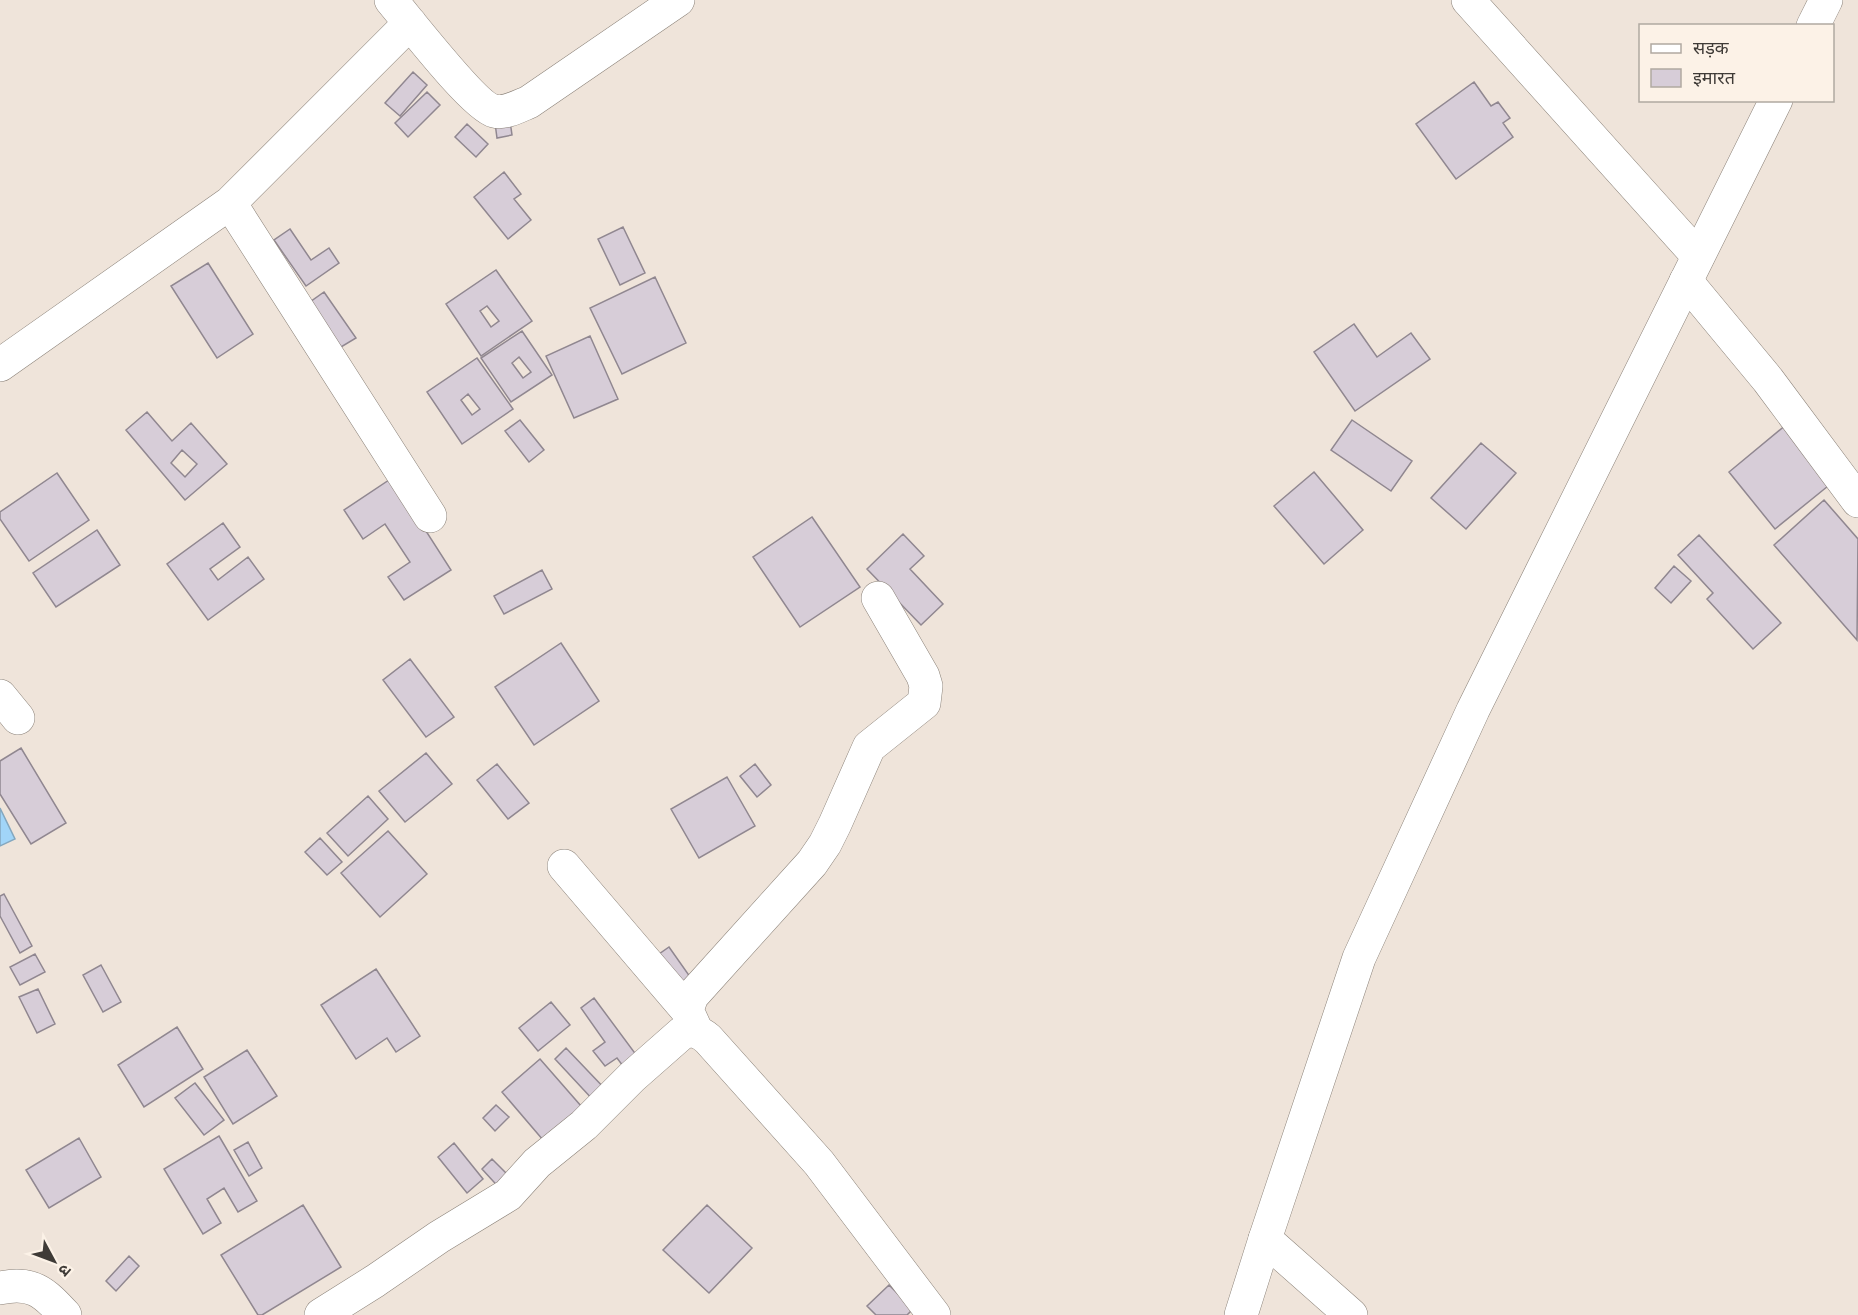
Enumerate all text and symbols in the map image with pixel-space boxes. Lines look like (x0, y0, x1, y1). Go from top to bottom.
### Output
legend (1639, 24, 1834, 102)
text: सड़क (1693, 36, 1730, 59)
text: इमारत (1693, 66, 1736, 89)
north arrow (24, 1231, 84, 1291)
text: उ (54, 1261, 76, 1281)

